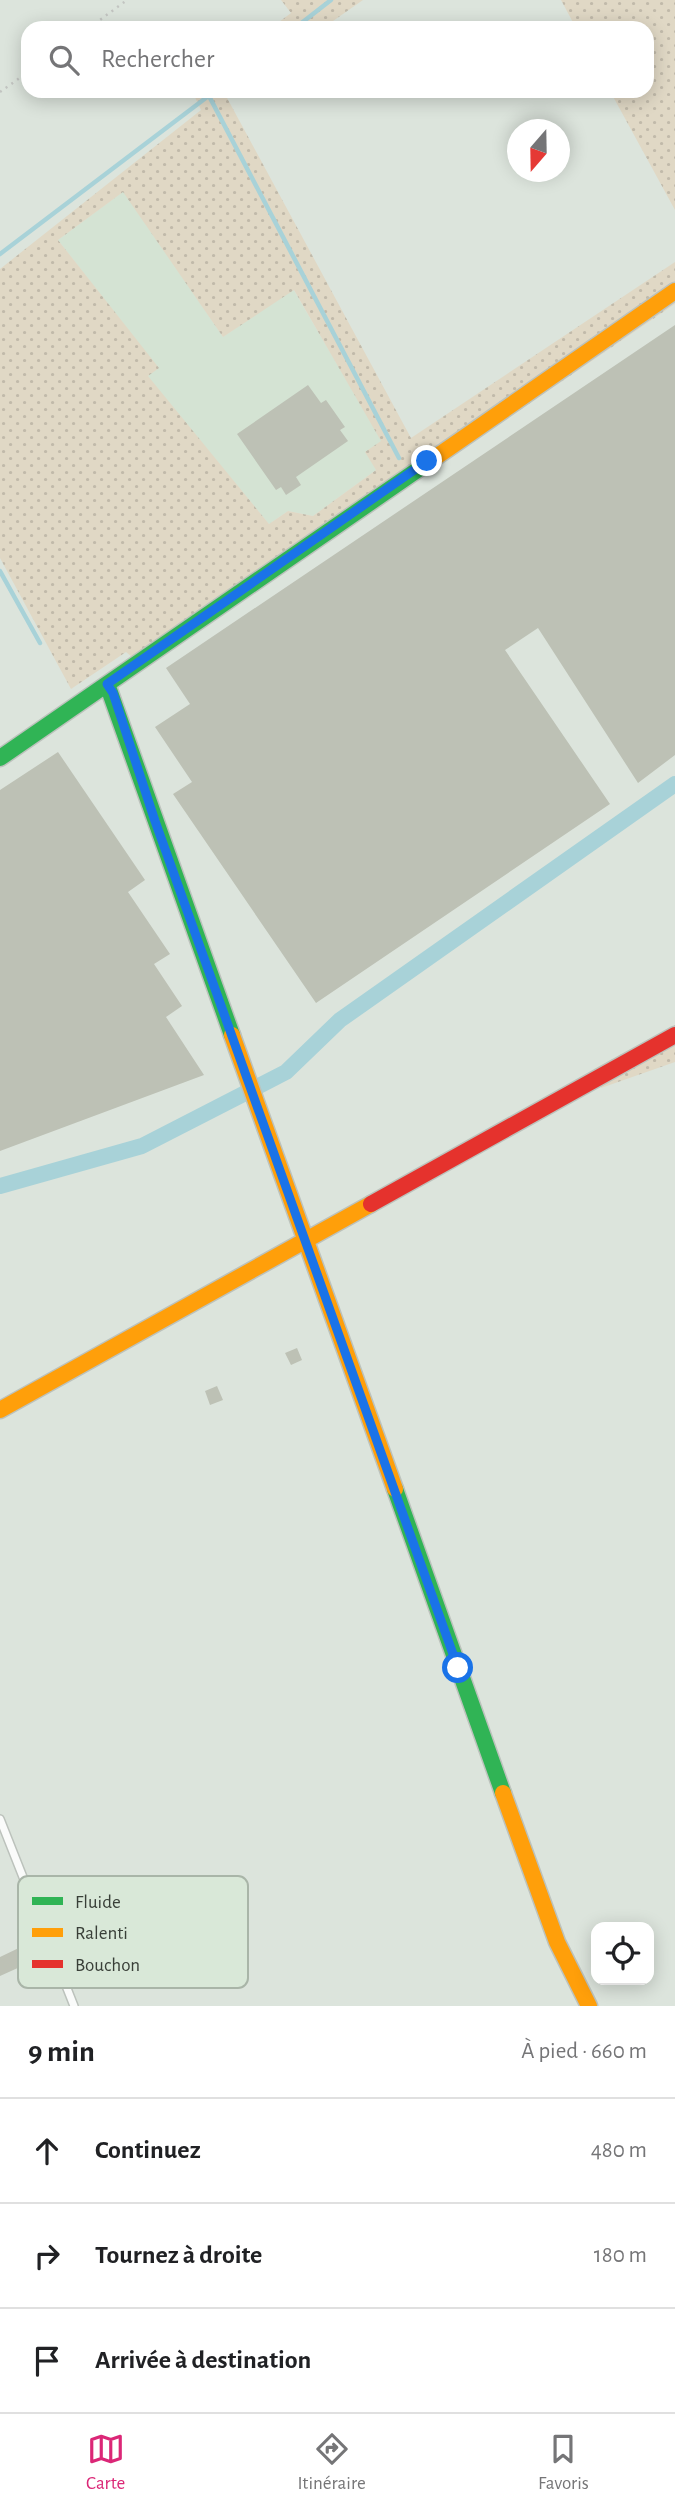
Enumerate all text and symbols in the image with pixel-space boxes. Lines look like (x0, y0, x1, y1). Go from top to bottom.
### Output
search box (21, 21, 654, 98)
icon: search (45, 41, 83, 79)
text: Rechercher (101, 46, 214, 72)
north arrow (507, 119, 570, 182)
route end (411, 445, 442, 476)
route start (442, 1652, 473, 1683)
legend (18, 1876, 248, 1988)
text: Fluide (75, 1893, 121, 1912)
map controls (591, 1922, 654, 1985)
button: locate (591, 1922, 654, 1985)
text: Ralenti (75, 1924, 128, 1943)
text: Bouchon (75, 1956, 140, 1975)
text: 9 min (28, 2037, 95, 2067)
text: À pied · 660 m (521, 2040, 647, 2063)
icon: ahead (28, 2132, 66, 2170)
text: Continuez (95, 2137, 201, 2163)
text: 480 m (591, 2139, 647, 2162)
icon: right (28, 2237, 66, 2275)
text: Tournez à droite (95, 2242, 262, 2268)
text: 180 m (594, 2244, 647, 2267)
icon: arrive (28, 2342, 66, 2380)
text: Arrivée à destination (95, 2347, 311, 2373)
tab: Carte (86, 2430, 125, 2495)
tab: Itinéraire (297, 2430, 366, 2495)
tab: Favoris (538, 2430, 589, 2495)

